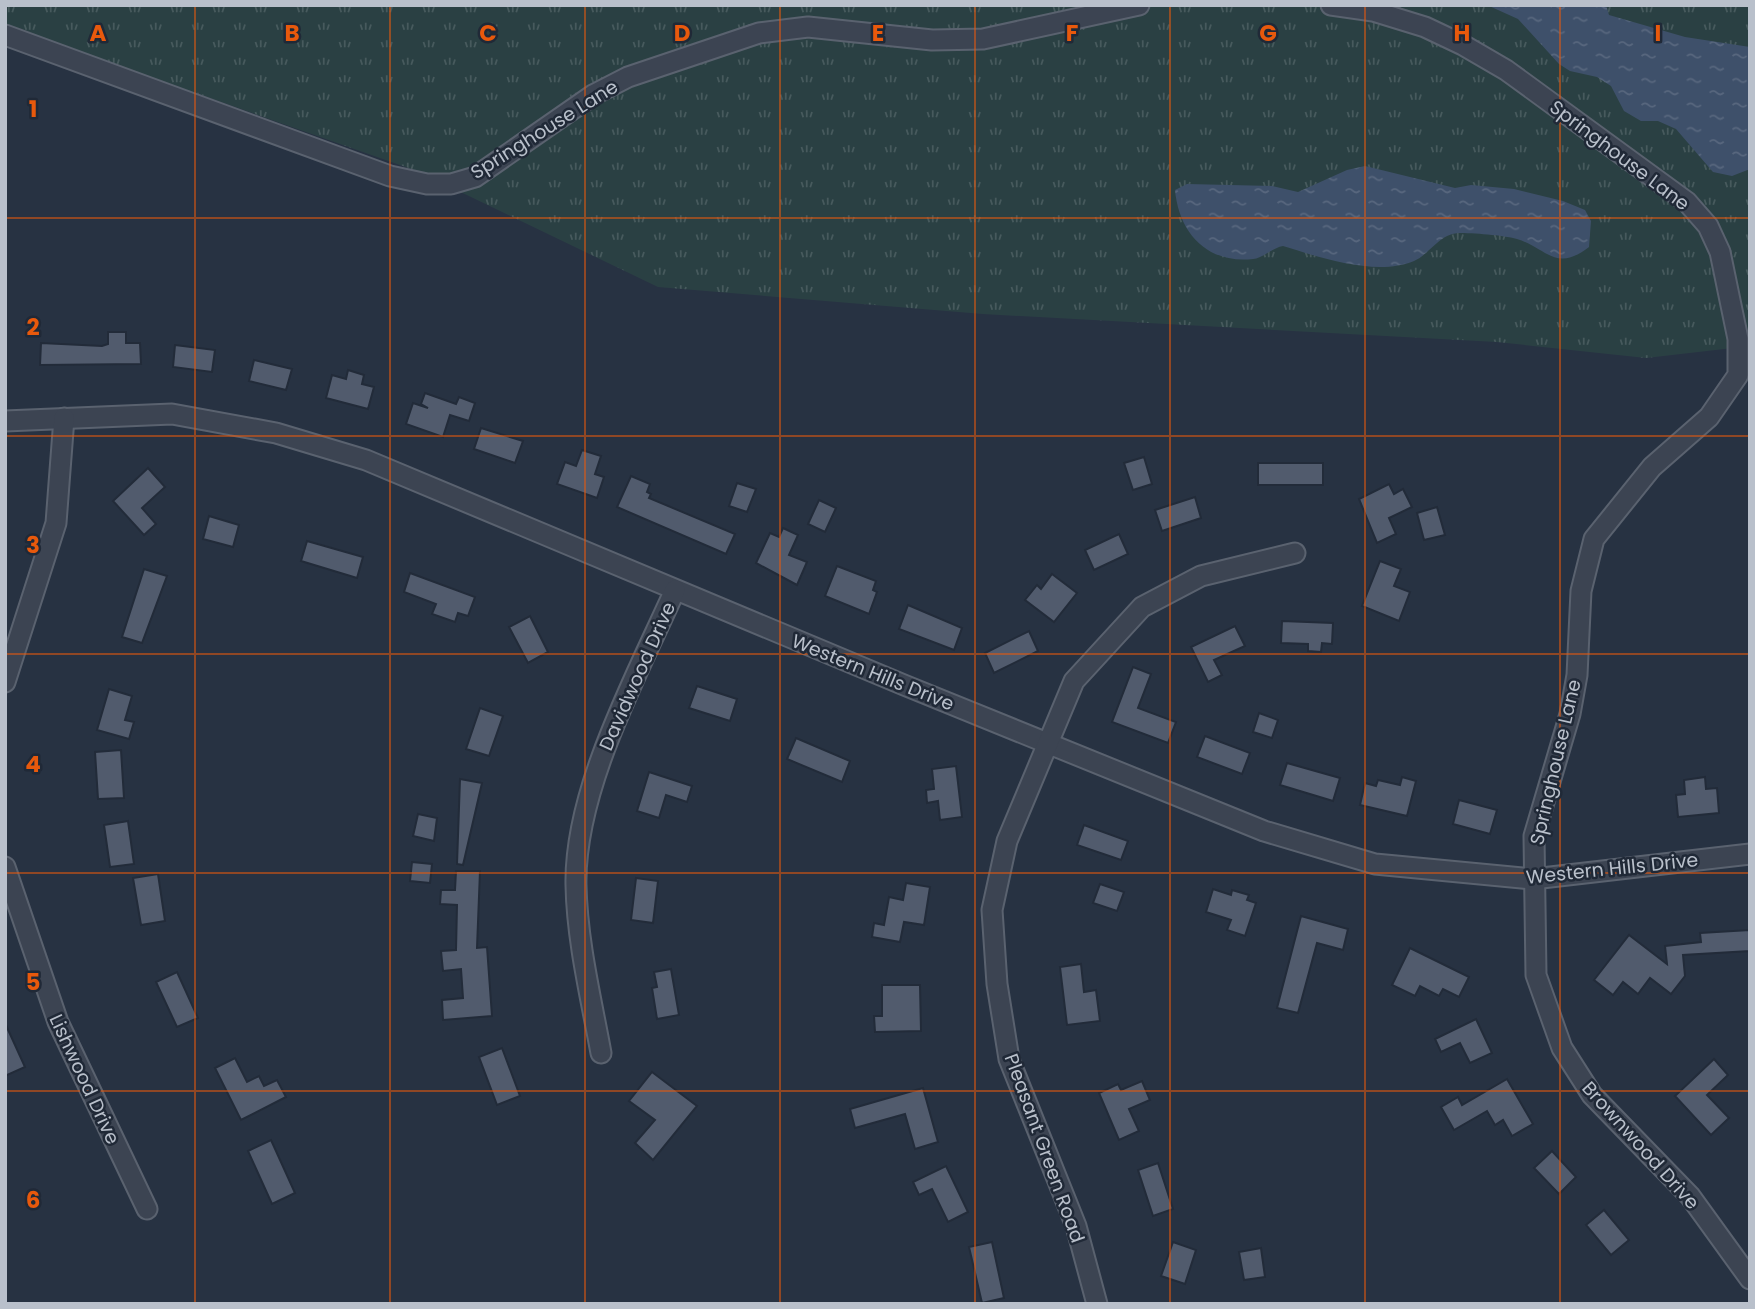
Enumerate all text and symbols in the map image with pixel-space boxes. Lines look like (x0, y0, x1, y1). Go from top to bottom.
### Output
text: A (90, 17, 107, 49)
text: B (284, 17, 300, 49)
text: C (479, 17, 497, 49)
text: D (674, 17, 690, 49)
text: E (872, 17, 884, 49)
text: F (1066, 17, 1078, 49)
text: G (1259, 17, 1277, 49)
text: H (1454, 17, 1470, 49)
text: I (1655, 17, 1661, 49)
street label: Springhouse Lane (465, 73, 623, 186)
text: 1 (29, 93, 37, 125)
street label: Springhouse Lane (1544, 94, 1695, 217)
text: 2 (26, 311, 40, 343)
text: 3 (26, 529, 40, 561)
street label: Davidwood Drive (593, 598, 682, 755)
street label: Western Hills Drive (788, 628, 958, 717)
street label: Springhouse Lane (1523, 677, 1588, 847)
text: 4 (25, 748, 41, 780)
street label: Western Hills Drive (1525, 846, 1700, 891)
text: 5 (26, 966, 40, 998)
street label: Lishwood Drive (43, 1010, 126, 1149)
street label: Pleasant Green Road (998, 1050, 1091, 1246)
street label: Brownwood Drive (1576, 1075, 1706, 1215)
text: 6 (26, 1184, 40, 1216)

